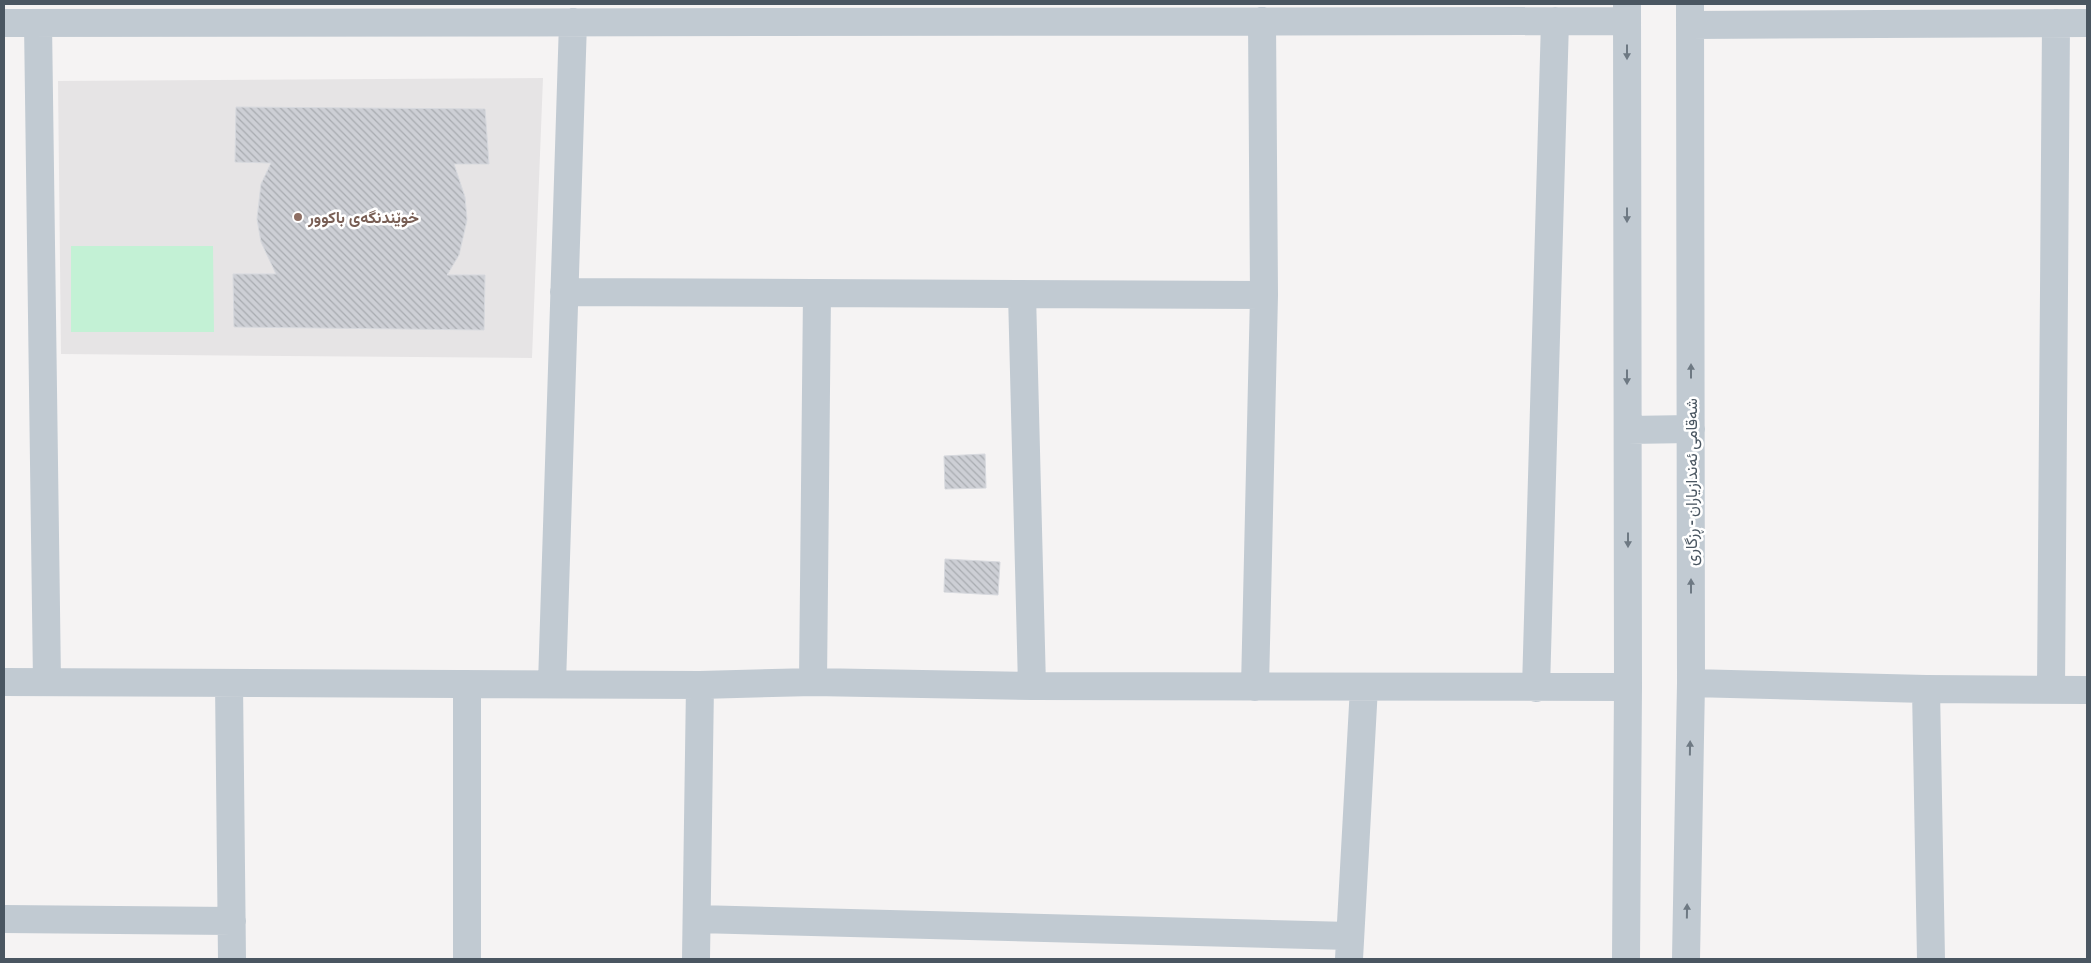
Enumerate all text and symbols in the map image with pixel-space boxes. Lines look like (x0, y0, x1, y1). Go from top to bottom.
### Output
one-way arrow (1623, 45, 1631, 61)
place label: خوێندنگەی باکوور (307, 206, 419, 228)
one-way arrow (1623, 207, 1631, 223)
marker: خوێندنگەی باکوور (292, 211, 304, 223)
one-way arrow (1687, 362, 1695, 378)
one-way arrow (1623, 370, 1631, 386)
street label: شەقامی ئەندازیاران - ڕزگاری (1680, 398, 1704, 566)
one-way arrow (1624, 532, 1632, 548)
one-way arrow (1687, 577, 1695, 593)
one-way arrow (1686, 740, 1694, 756)
one-way arrow (1683, 902, 1691, 918)

